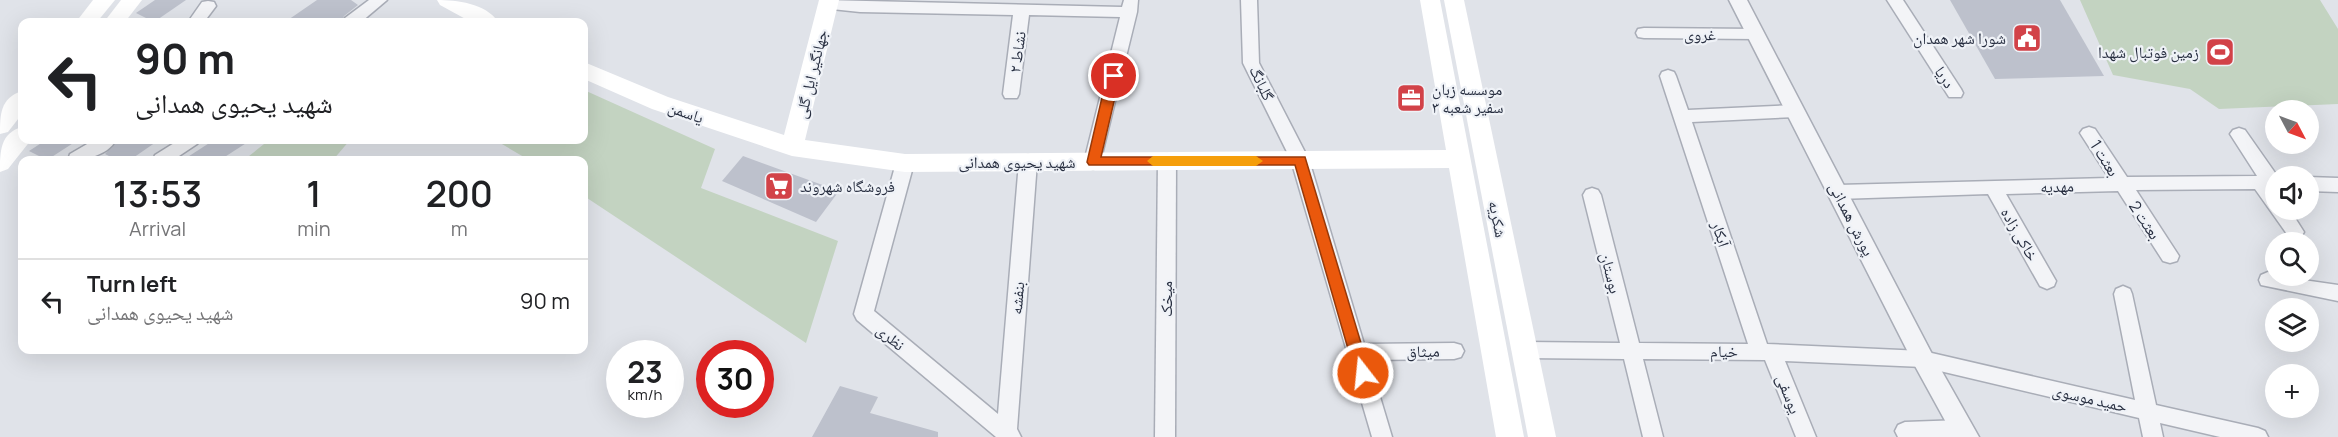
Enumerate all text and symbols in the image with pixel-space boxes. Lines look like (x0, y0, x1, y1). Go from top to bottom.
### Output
public building icon: شورا شهر همدان (2011, 22, 2043, 54)
street label: غروی (1684, 23, 1716, 45)
street label: جهانگیر ایل گلی (789, 27, 833, 121)
place label: شورا شهر همدان (1913, 27, 2006, 49)
text: 90 m (135, 29, 235, 87)
street label: نشاط ۲ (1003, 30, 1031, 74)
sports icon: زمین فوتبال شهدا (2204, 36, 2236, 68)
place label: زمین فوتبال شهدا (2098, 41, 2199, 63)
icon: left (36, 42, 114, 120)
pin (1088, 50, 1139, 101)
icon: arrive (1097, 59, 1130, 92)
street label: گلبانگ (1244, 62, 1280, 104)
street label: دریا (1930, 62, 1960, 92)
place label: موسسه زبان سفیر شعبه ۳ (1432, 78, 1504, 118)
office icon: موسسه زبان سفیر شعبه ۳ (1395, 82, 1427, 114)
text: شهید یحیوی همدانی (135, 84, 333, 121)
street label: یاسمن (665, 96, 707, 128)
north arrow (2265, 100, 2319, 154)
map controls (2265, 100, 2319, 418)
street label: بعثت 1 (2085, 136, 2125, 180)
street label: شهید یحیوی همدانی (958, 151, 1076, 173)
button: sound (2265, 166, 2319, 220)
text: 13:53 (113, 169, 202, 218)
text: 1 (306, 169, 322, 218)
text: 200 (426, 169, 493, 218)
supermarket icon: فروشگاه شهروند (763, 170, 795, 202)
street label: مهدیه (2040, 174, 2074, 198)
place label: فروشگاه شهروند (800, 175, 895, 197)
street label: پورش همدانی (1824, 178, 1880, 260)
street label: بعثت 2 (2124, 196, 2166, 244)
street label: شکریه (1484, 199, 1512, 239)
street label: خاکی زاده (1996, 203, 2044, 265)
text: Arrival (129, 215, 186, 242)
text: min (297, 215, 331, 242)
text: m (451, 215, 468, 242)
street label: آبکار (1706, 217, 1736, 251)
button: search (2265, 232, 2319, 286)
street label: بوستان (1595, 250, 1627, 296)
text: Turn left (87, 269, 177, 299)
street label: بنفشه (1005, 281, 1029, 315)
street label: میخک (1155, 281, 1177, 317)
icon: left (36, 285, 69, 318)
text: 90 m (520, 286, 570, 316)
button: layers (2265, 298, 2319, 352)
text: شهید یحیوی همدانی (87, 299, 233, 326)
street label: نظری (872, 319, 910, 355)
speed limit sign: 30 (696, 340, 774, 418)
street label: میثاق (1406, 340, 1440, 362)
street label: خیام (1710, 340, 1738, 362)
position arrow (1331, 341, 1395, 405)
text: 23 (627, 351, 663, 392)
button: + (2265, 364, 2319, 418)
street label: یوسفی (1771, 371, 1807, 417)
street label: حمید موسوی (2050, 379, 2130, 417)
text: km/h (628, 384, 662, 405)

